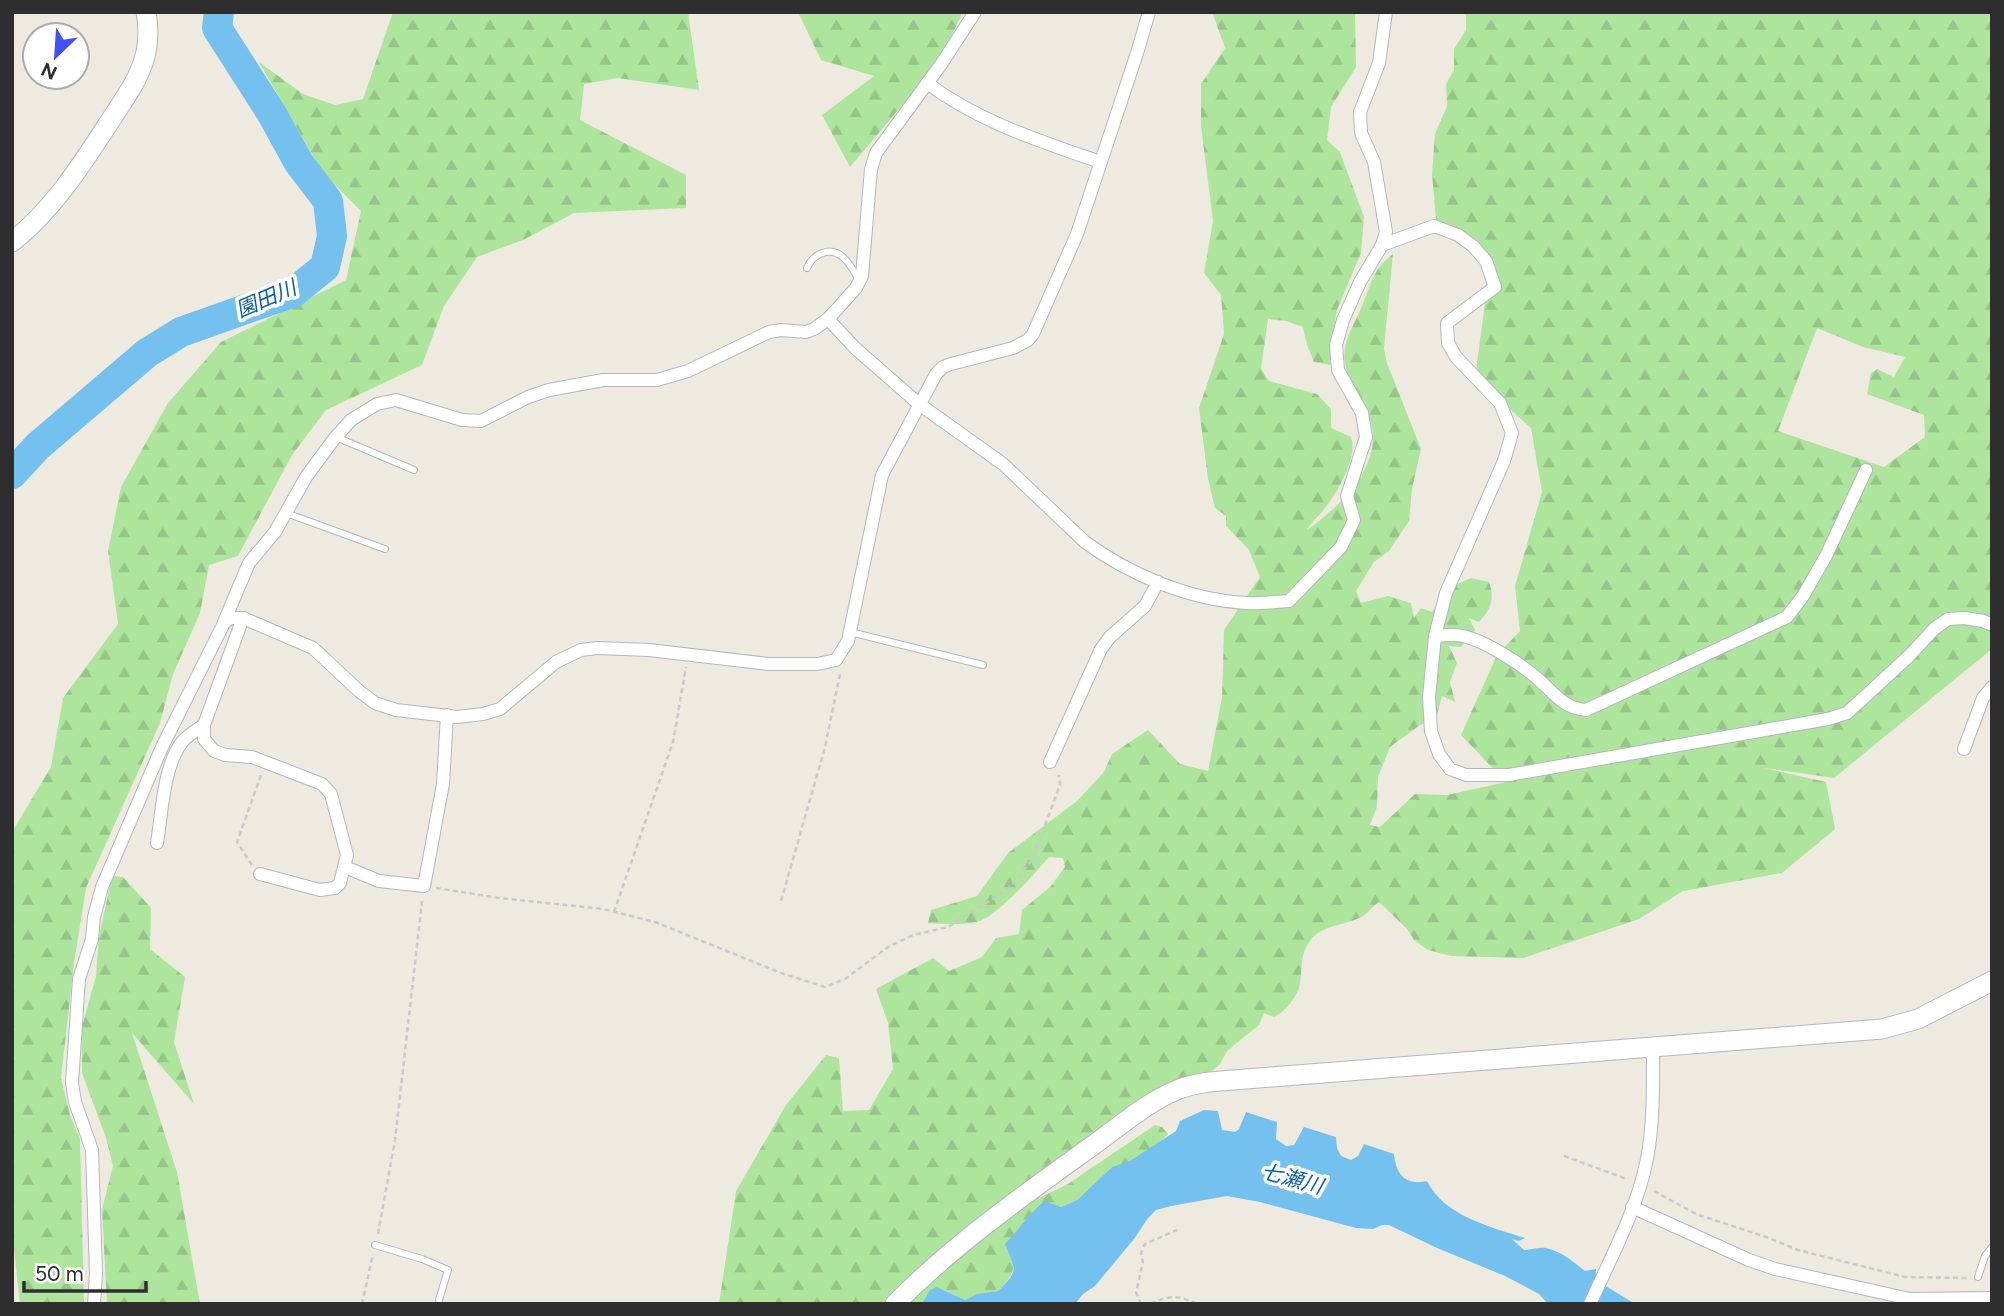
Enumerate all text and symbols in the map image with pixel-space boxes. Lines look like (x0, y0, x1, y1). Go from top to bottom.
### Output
north arrow (21, 21, 91, 91)
text: N (38, 57, 61, 84)
water label: 園田川 (232, 274, 302, 322)
water label: 七瀬川 (1258, 1158, 1328, 1199)
scale bar (24, 1250, 147, 1294)
text: 50 m (35, 1261, 84, 1286)

